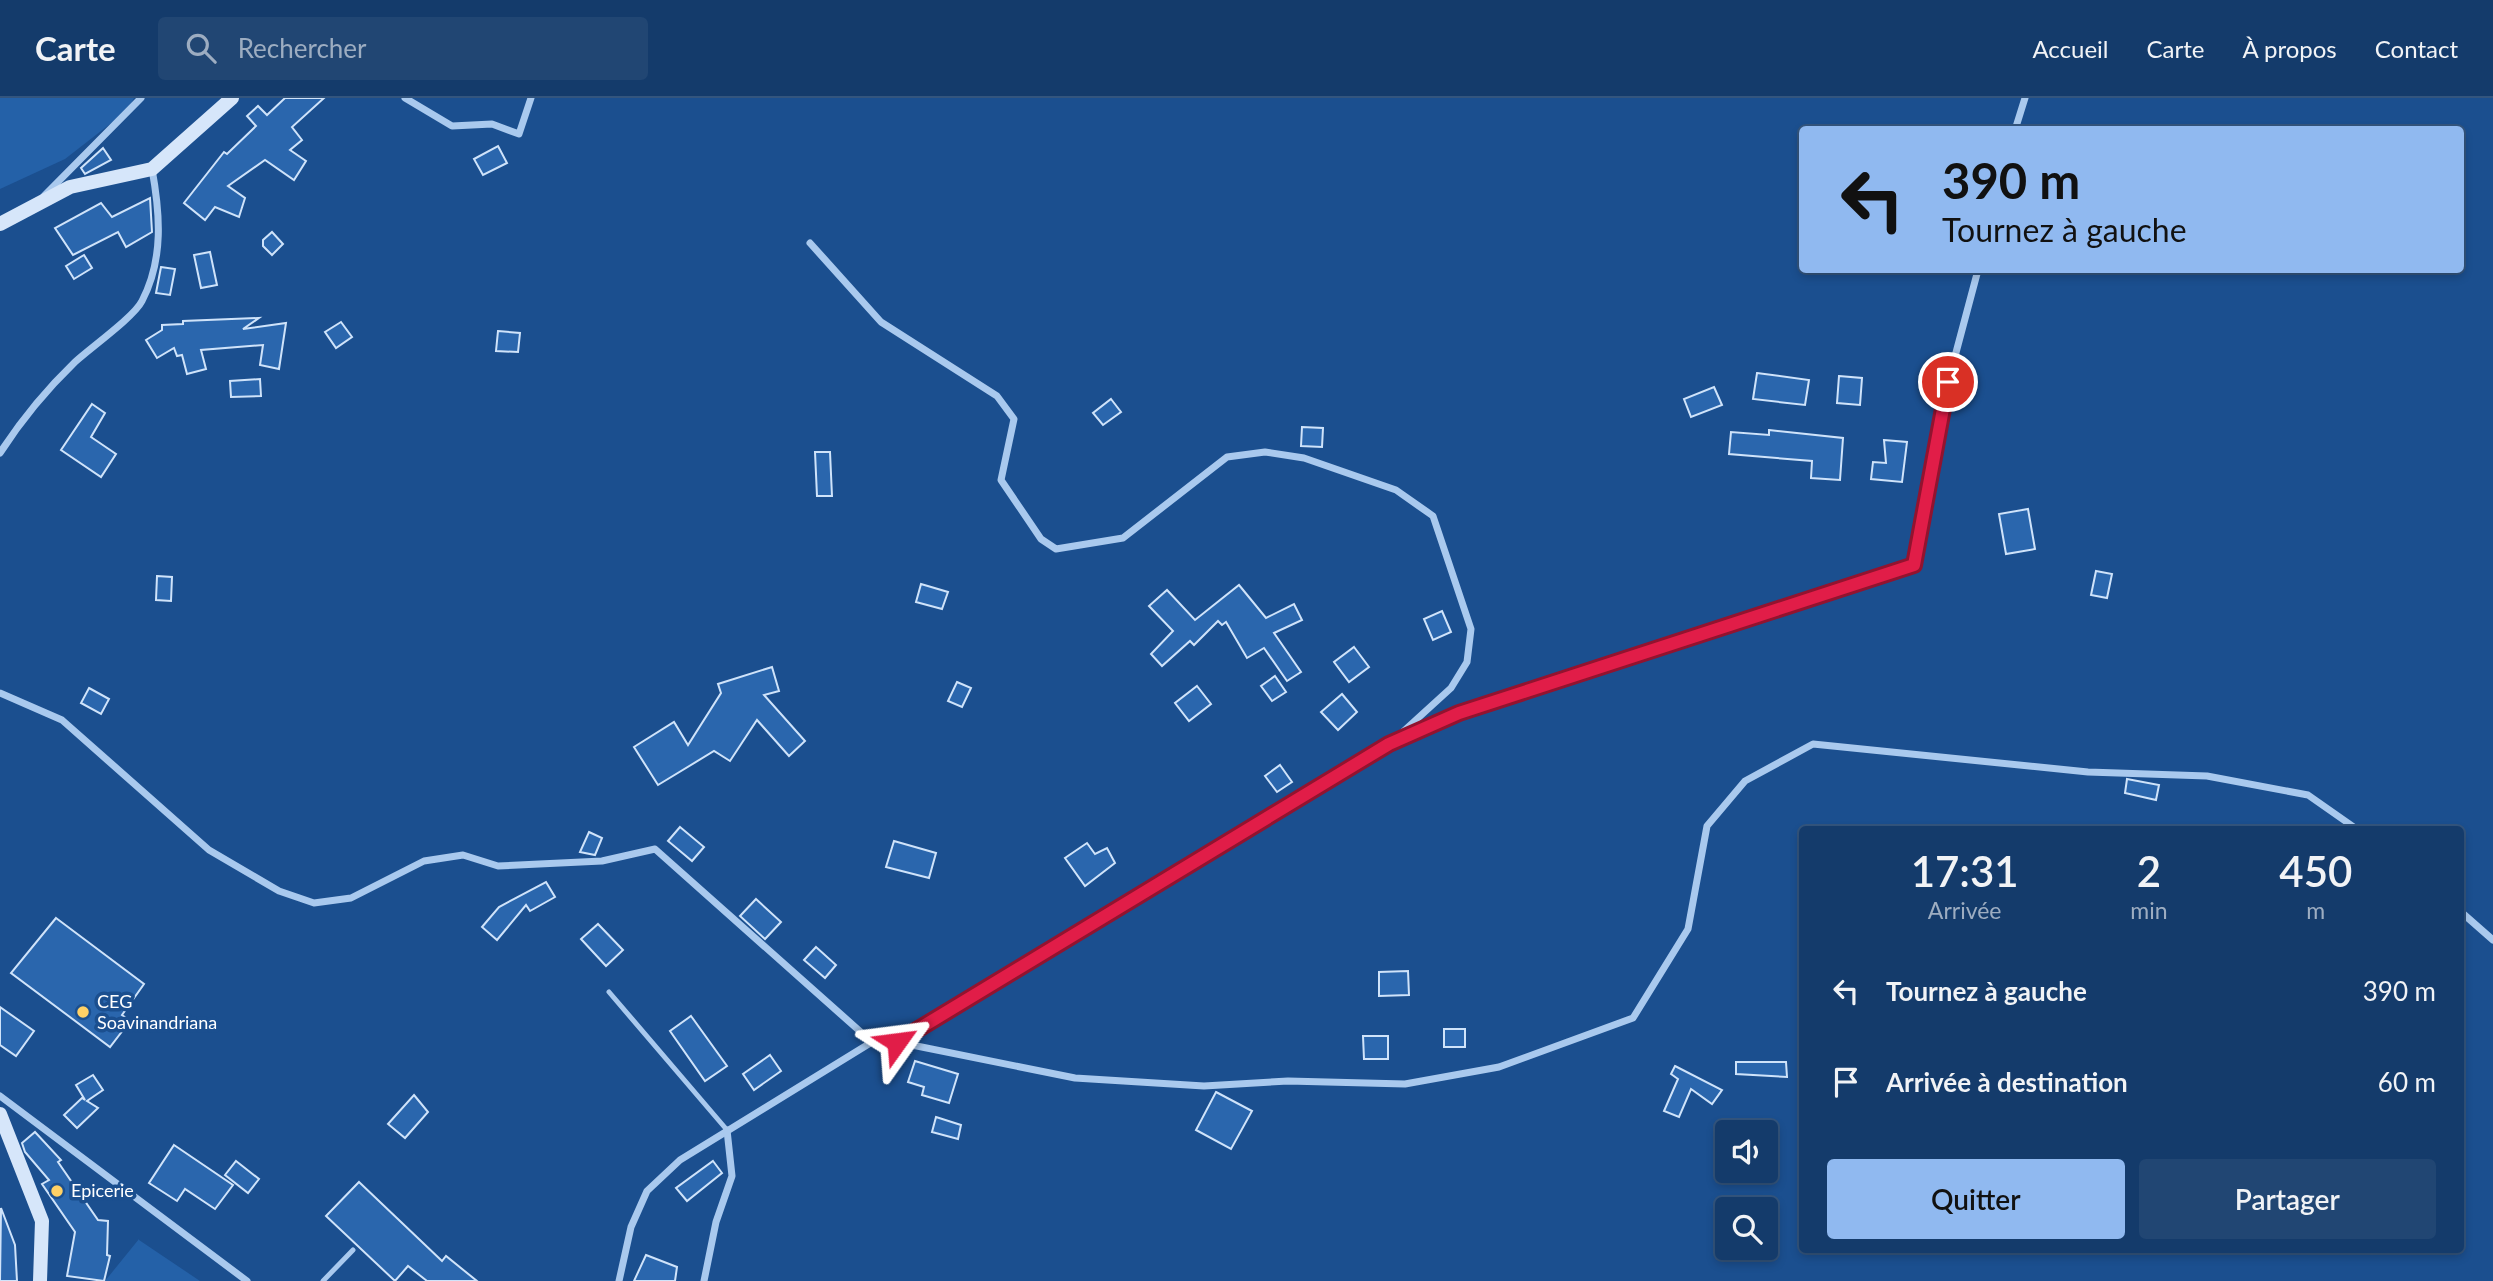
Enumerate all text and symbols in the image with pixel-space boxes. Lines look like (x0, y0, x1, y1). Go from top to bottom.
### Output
search box (158, 17, 648, 80)
text: Carte (35, 28, 116, 68)
icon: search (182, 29, 220, 67)
text: Rechercher (238, 32, 367, 64)
text: Accueil (2032, 34, 2108, 63)
text: Carte (2146, 34, 2204, 63)
text: À propos (2242, 34, 2337, 63)
text: Contact (2375, 34, 2458, 63)
text: 390 m (1942, 151, 2080, 209)
icon: left (1827, 154, 1918, 245)
text: Tournez à gauche (1942, 210, 2187, 249)
pin (1918, 352, 1978, 412)
icon: arrive (1929, 363, 1967, 401)
text: 17:31 (1911, 846, 2019, 896)
text: 2 (2137, 846, 2161, 896)
text: 450 (2279, 846, 2352, 896)
text: Arrivée (1928, 896, 2001, 924)
text: min (2130, 896, 2168, 924)
text: m (2306, 896, 2325, 924)
icon: left (1827, 972, 1865, 1010)
text: Tournez à gauche (1886, 975, 2087, 1007)
text: 390 m (2363, 975, 2436, 1007)
place label: CEG Soavinandriana (97, 990, 217, 1033)
marker: CEG Soavinandriana (75, 1004, 91, 1020)
position arrow (860, 1005, 934, 1079)
icon: arrive (1827, 1063, 1865, 1101)
text: Arrivée à destination (1886, 1066, 2128, 1098)
text: 60 m (2378, 1066, 2436, 1098)
map controls (1715, 1120, 1778, 1260)
button: sound (1715, 1120, 1778, 1183)
button: Quitter (1827, 1159, 2125, 1239)
button: Partager (2139, 1159, 2436, 1239)
place label: Epicerie (71, 1179, 134, 1201)
marker: Epicerie (49, 1183, 65, 1199)
button: search (1715, 1197, 1778, 1260)

